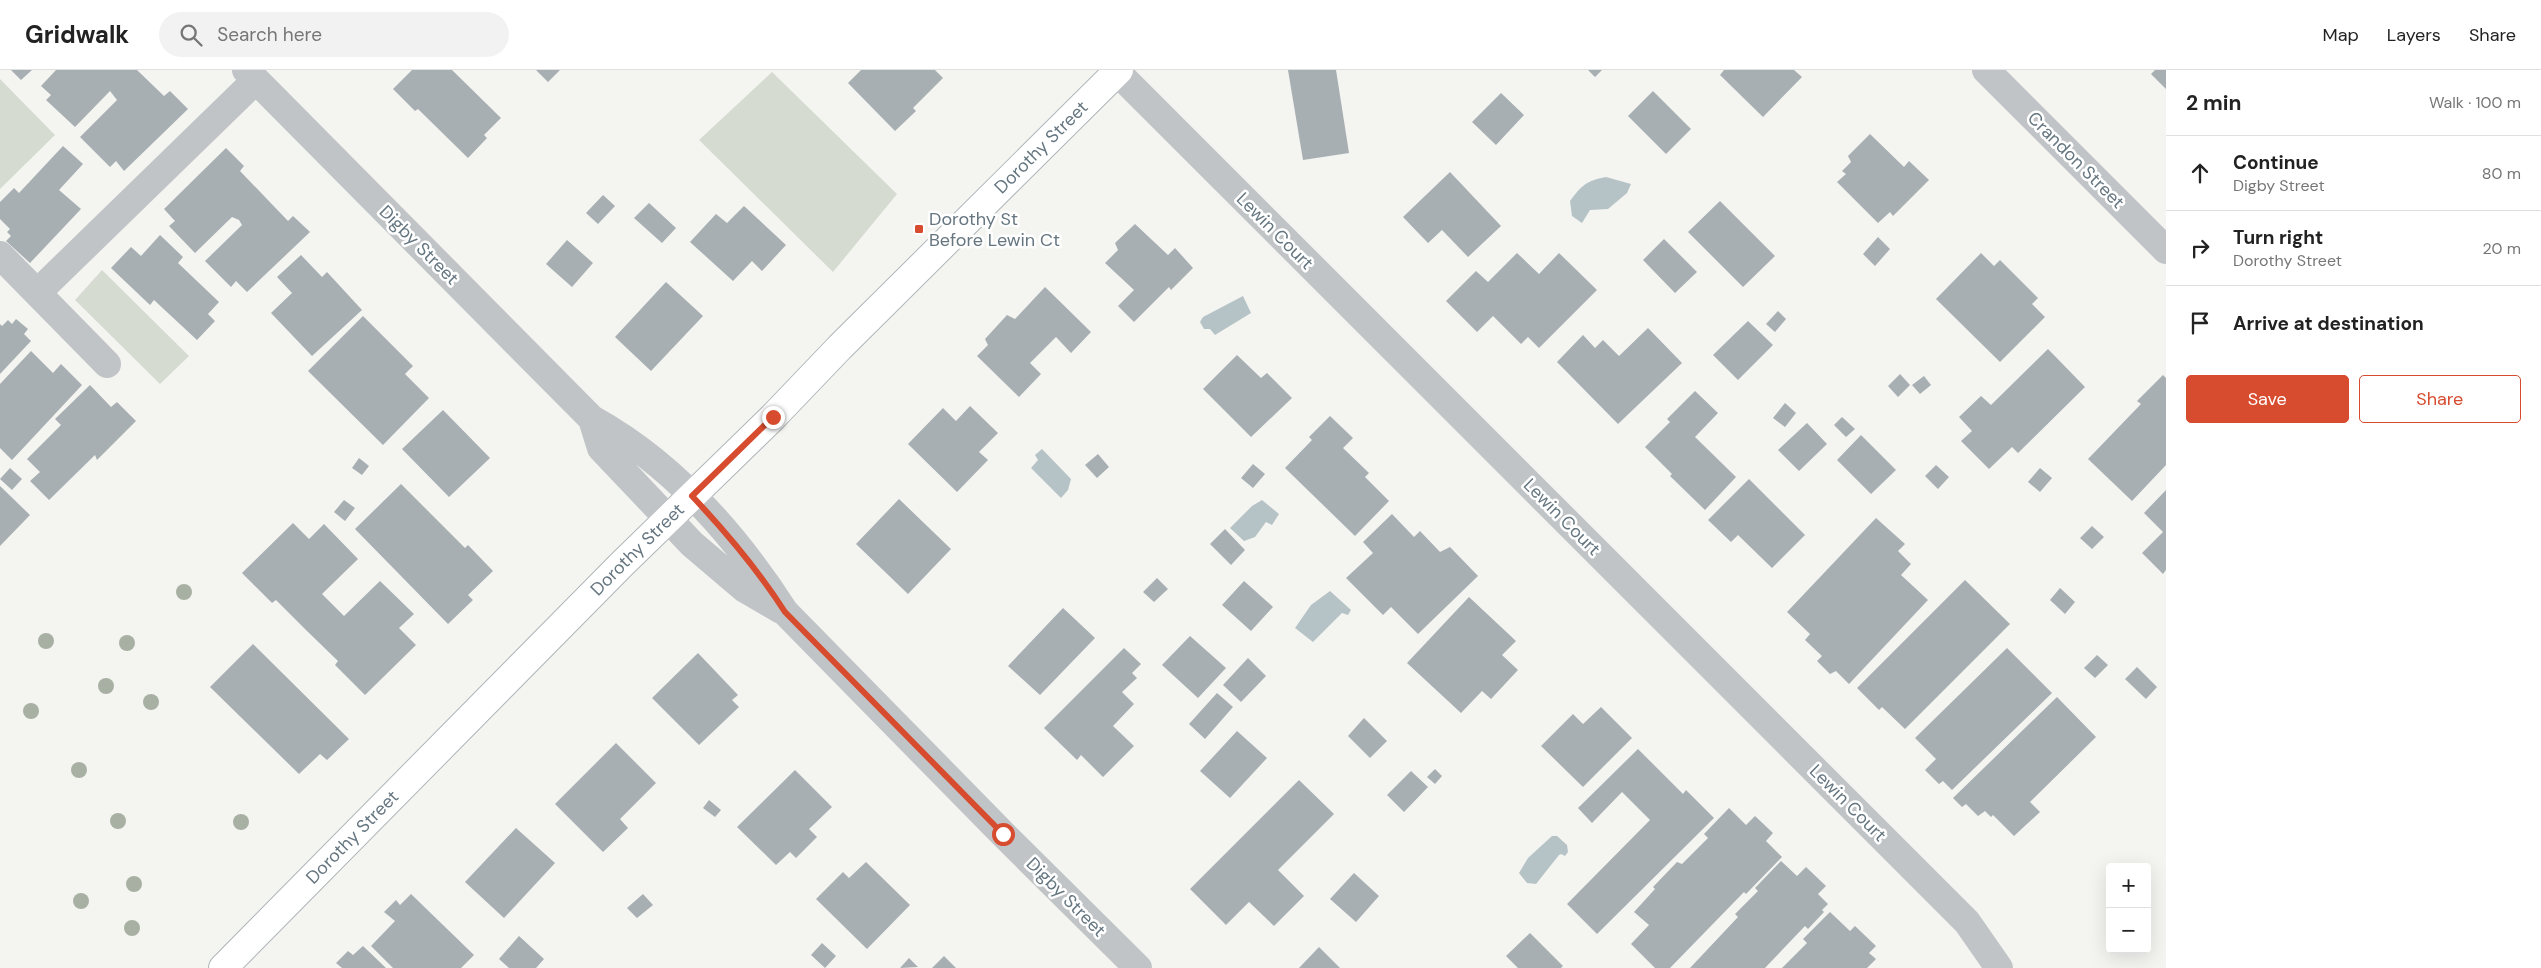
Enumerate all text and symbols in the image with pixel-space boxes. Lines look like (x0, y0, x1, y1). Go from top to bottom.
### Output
search box (159, 12, 509, 57)
text: Gridwalk (25, 19, 129, 50)
icon: search (177, 21, 205, 49)
text: Search here (217, 22, 322, 47)
text: Map (2323, 23, 2359, 47)
text: Layers (2387, 23, 2441, 47)
text: Share (2469, 23, 2516, 47)
text: 2 min (2186, 89, 2242, 117)
text: Walk · 100 m (2429, 92, 2521, 113)
street label: Dorothy Street (989, 95, 1093, 199)
street label: Crandon Street (2022, 106, 2130, 214)
text: Continue (2233, 150, 2319, 175)
icon: ahead (2186, 159, 2214, 187)
text: 80 m (2482, 163, 2521, 184)
text: Digby Street (2233, 175, 2325, 196)
street label: Lewin Court (1231, 187, 1319, 275)
street label: Digby Street (374, 200, 464, 290)
place label: Dorothy St Before Lewin Ct (929, 207, 1060, 252)
marker: Dorothy St Before Lewin Ct (913, 223, 925, 235)
text: Turn right (2233, 225, 2323, 250)
icon: right (2186, 234, 2214, 262)
text: 20 m (2482, 238, 2521, 259)
text: Dorothy Street (2233, 250, 2342, 271)
icon: arrive (2186, 309, 2214, 337)
text: Arrive at destination (2233, 311, 2424, 336)
button: Save (2186, 375, 2349, 423)
button: Share (2359, 375, 2521, 423)
route end (762, 406, 785, 429)
street label: Lewin Court (1518, 473, 1606, 561)
street label: Dorothy Street (585, 498, 690, 601)
street label: Lewin Court (1804, 759, 1892, 847)
street label: Dorothy Street (301, 785, 404, 889)
route start (992, 823, 1015, 846)
street label: Digby Street (1021, 852, 1111, 942)
map controls (2106, 863, 2151, 953)
button: + (2106, 863, 2151, 908)
button: − (2106, 908, 2151, 953)

